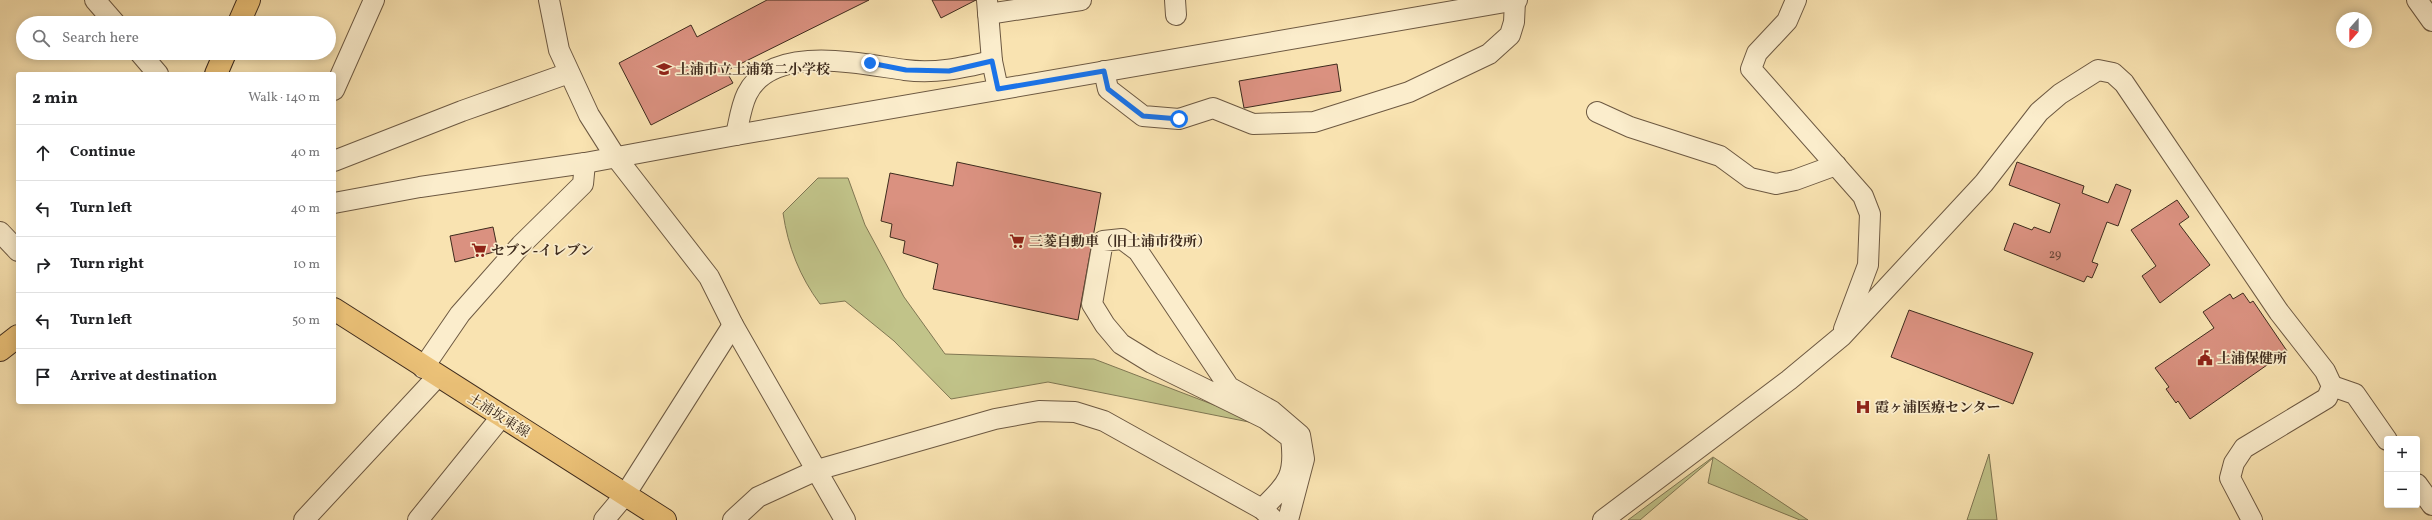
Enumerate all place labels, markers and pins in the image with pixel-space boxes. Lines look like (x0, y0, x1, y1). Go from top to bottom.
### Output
school or university icon: 土浦市立土浦第二小学校 (655, 60, 673, 78)
place label: 土浦市立土浦第二小学校 (676, 61, 830, 80)
supermarket icon: 三菱自動車（旧土浦市役所） (1008, 232, 1026, 250)
place label: 三菱自動車（旧土浦市役所） (1029, 233, 1211, 252)
supermarket icon: セブン-イレブン (470, 241, 488, 259)
place label: セブン-イレブン (491, 242, 594, 261)
public building icon: 土浦保健所 (2196, 349, 2214, 367)
place label: 土浦保健所 (2217, 350, 2287, 369)
hospital icon: 霞ヶ浦医療センター (1854, 398, 1872, 416)
place label: 霞ヶ浦医療センター (1875, 399, 2000, 418)

